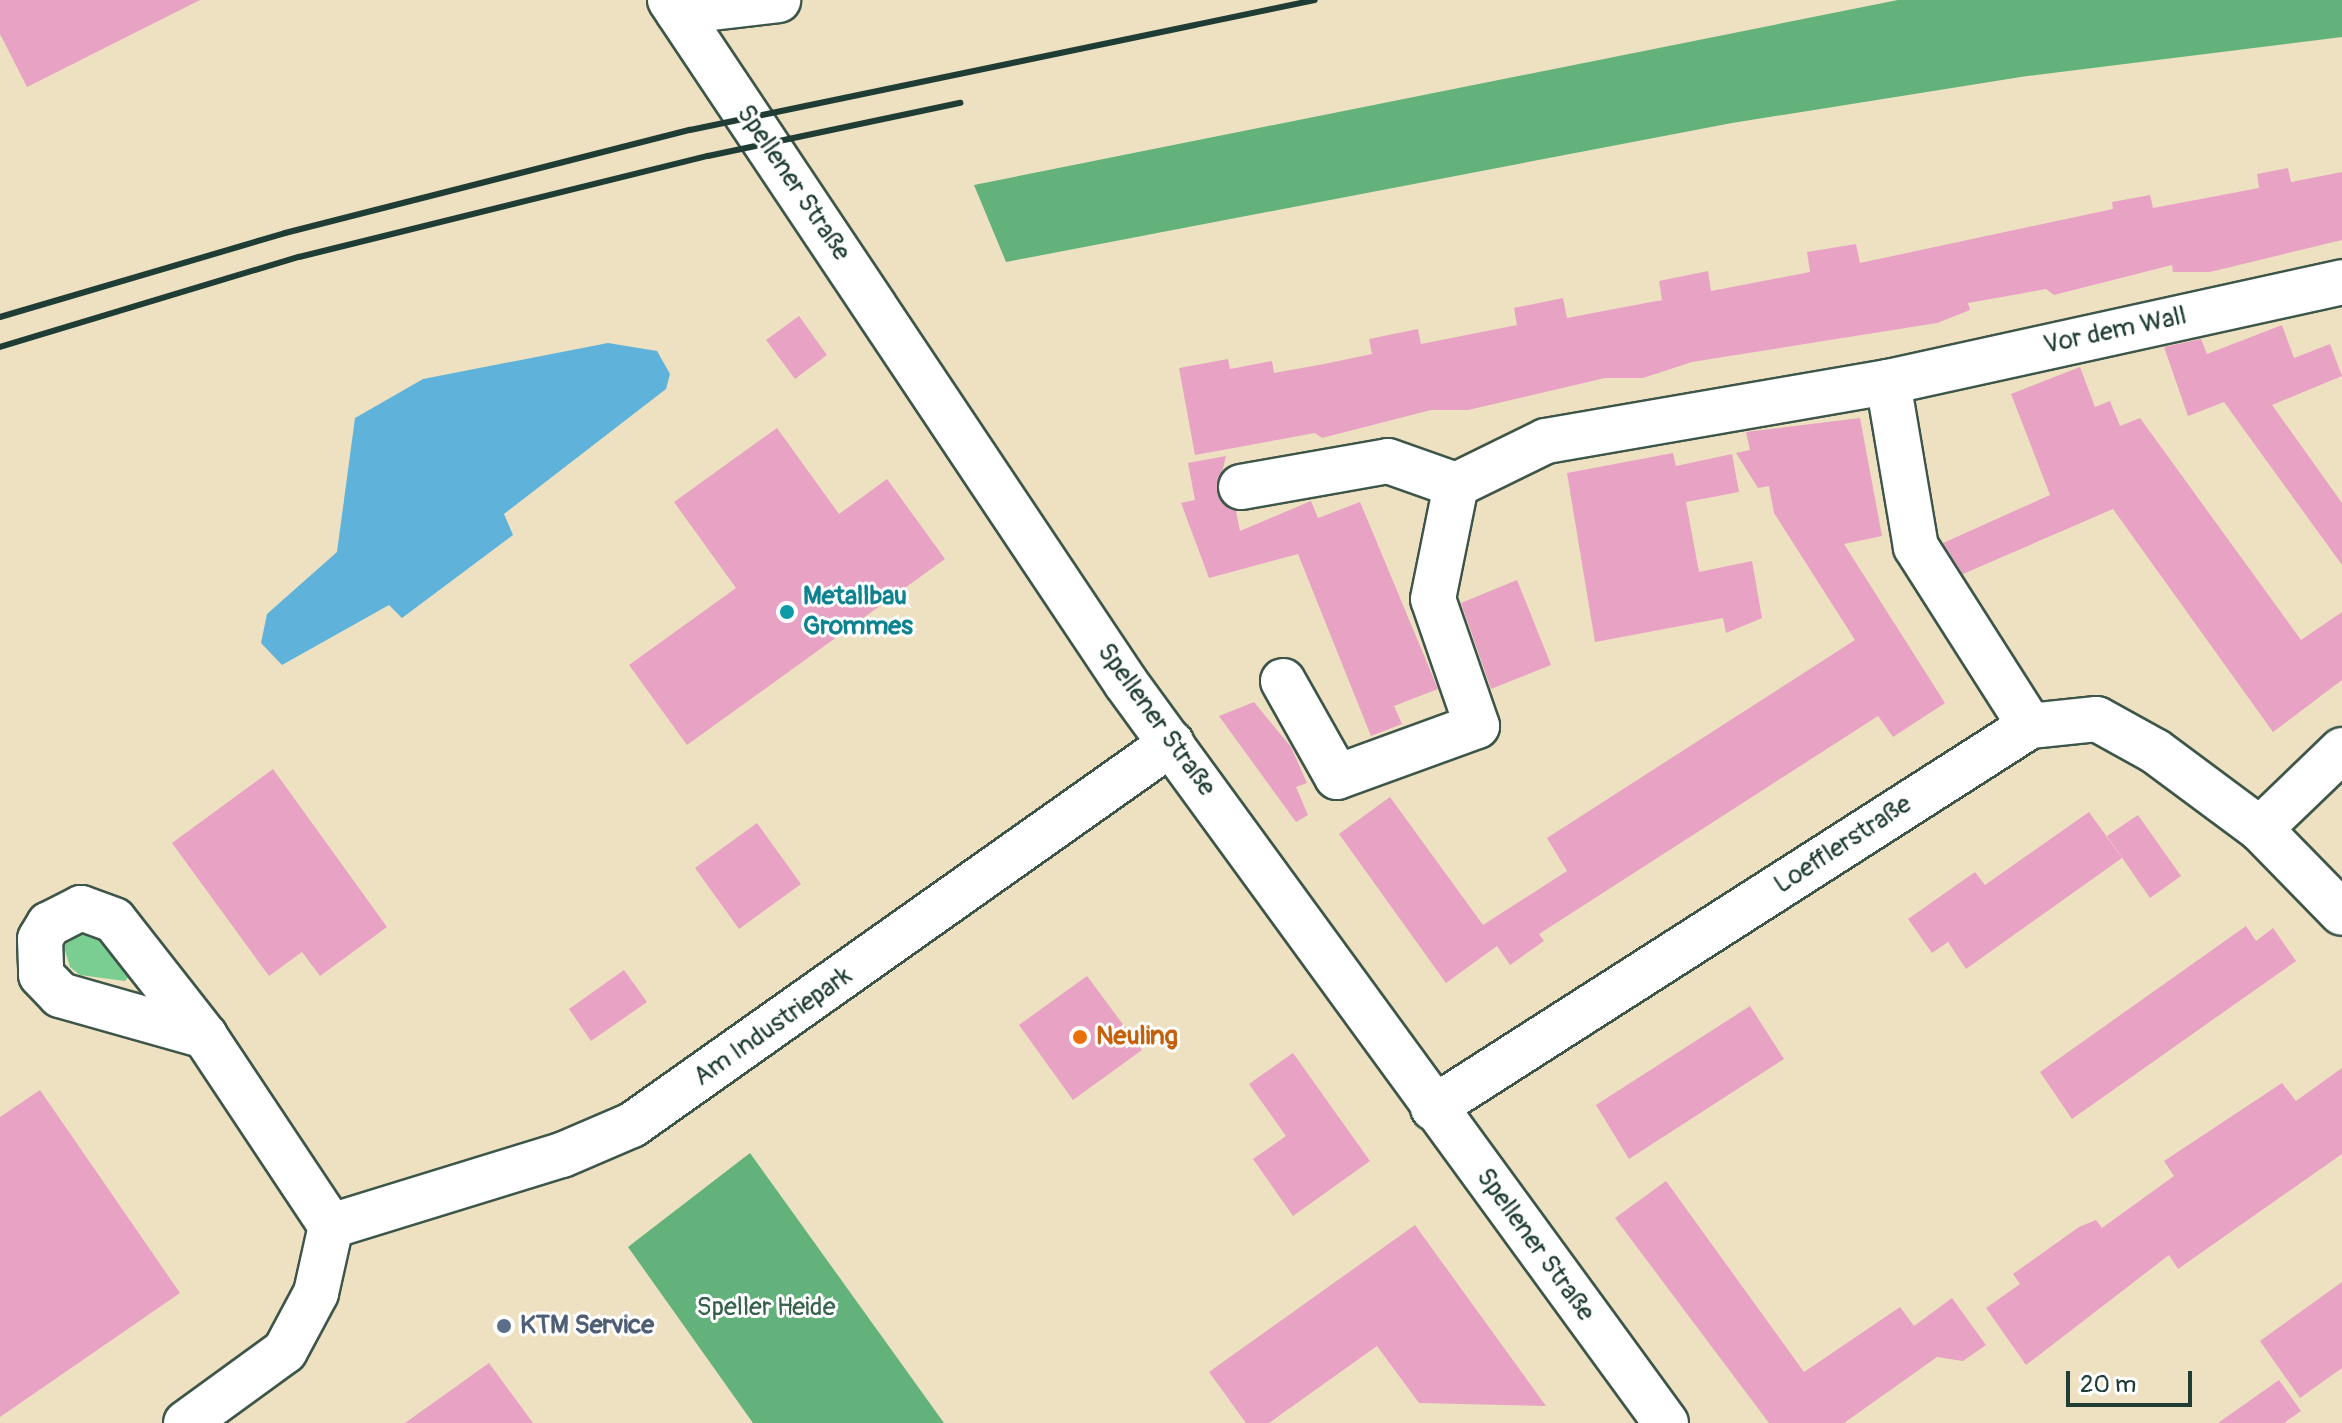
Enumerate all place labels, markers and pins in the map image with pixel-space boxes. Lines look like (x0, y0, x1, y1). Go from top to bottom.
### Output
place label: Metallbau Grommes (803, 581, 913, 642)
marker: Metallbau Grommes (778, 603, 796, 621)
place label: Neuling (1096, 1021, 1178, 1053)
marker: Neuling (1071, 1028, 1089, 1046)
place label: KTM Service (520, 1310, 654, 1342)
marker: KTM Service (495, 1317, 513, 1335)

